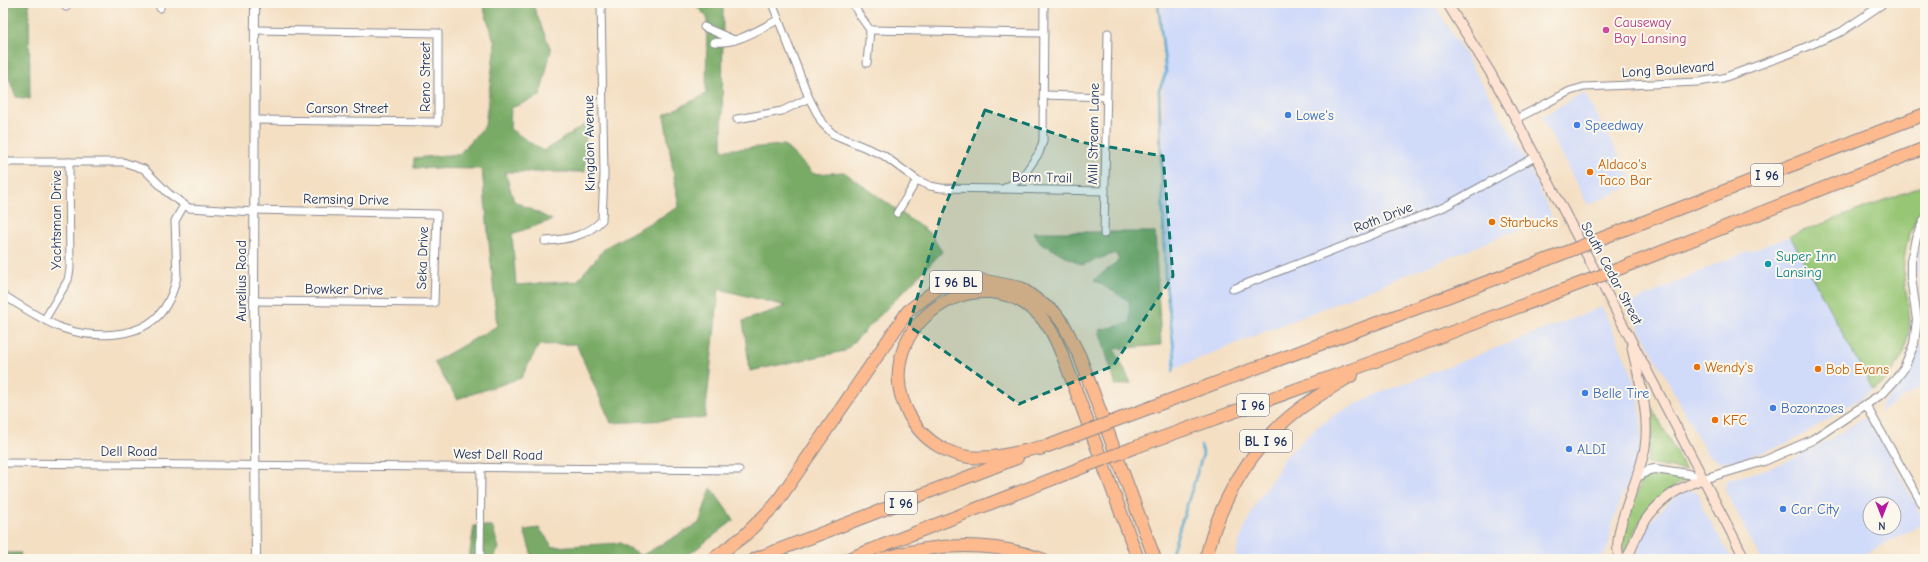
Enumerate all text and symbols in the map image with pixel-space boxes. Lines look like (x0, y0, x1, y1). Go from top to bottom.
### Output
place label: Causeway Bay Lansing (1614, 14, 1687, 47)
marker: Causeway Bay Lansing (1601, 25, 1611, 35)
street label: Reno Street (417, 41, 434, 112)
street label: Long Boulevard (1621, 58, 1715, 81)
street label: Mill Stream Lane (1084, 83, 1103, 185)
street label: Kingdon Avenue (580, 95, 599, 191)
street label: Carson Street (306, 100, 389, 117)
place label: Lowe's (1296, 107, 1334, 124)
marker: Lowe's (1283, 110, 1293, 120)
place label: Speedway (1585, 117, 1644, 134)
marker: Speedway (1572, 120, 1582, 130)
place label: Aldaco's Taco Bar (1598, 156, 1652, 189)
road number: I 96 (1751, 164, 1783, 186)
marker: Aldaco's Taco Bar (1585, 167, 1595, 177)
street label: Born Trail (1012, 168, 1072, 187)
street label: Yachtsman Drive (48, 170, 65, 270)
street label: Remsing Drive (303, 190, 389, 209)
street label: Roth Drive (1351, 198, 1415, 236)
place label: Starbucks (1500, 214, 1558, 231)
marker: Starbucks (1487, 217, 1497, 227)
street label: South Cedar Street (1577, 219, 1646, 328)
street label: Seka Drive (413, 226, 432, 290)
street label: Aurelius Road (233, 240, 250, 322)
place label: Super Inn Lansing (1776, 248, 1837, 281)
marker: Super Inn Lansing (1763, 259, 1773, 269)
road number: I 96 BL (930, 271, 982, 293)
street label: Bowker Drive (305, 280, 383, 299)
place label: Wendy's (1705, 359, 1753, 376)
place label: Bob Evans (1826, 361, 1889, 378)
marker: Wendy's (1692, 362, 1702, 372)
marker: Bob Evans (1813, 364, 1823, 374)
place label: Belle Tire (1593, 385, 1649, 402)
marker: Belle Tire (1580, 388, 1590, 398)
road number: I 96 (1237, 394, 1269, 416)
place label: Bozonzoes (1781, 400, 1844, 417)
marker: Bozonzoes (1768, 403, 1778, 413)
place label: KFC (1723, 412, 1748, 429)
marker: KFC (1710, 415, 1720, 425)
road number: BL I 96 (1240, 430, 1292, 452)
place label: ALDI (1577, 441, 1606, 458)
street label: Dell Road (101, 443, 157, 460)
marker: ALDI (1564, 444, 1574, 454)
street label: West Dell Road (453, 445, 543, 464)
road number: I 96 (885, 492, 917, 514)
north arrow (1862, 496, 1902, 536)
place label: Car City (1791, 501, 1840, 518)
marker: Car City (1778, 504, 1788, 514)
text: N (1878, 519, 1886, 532)

